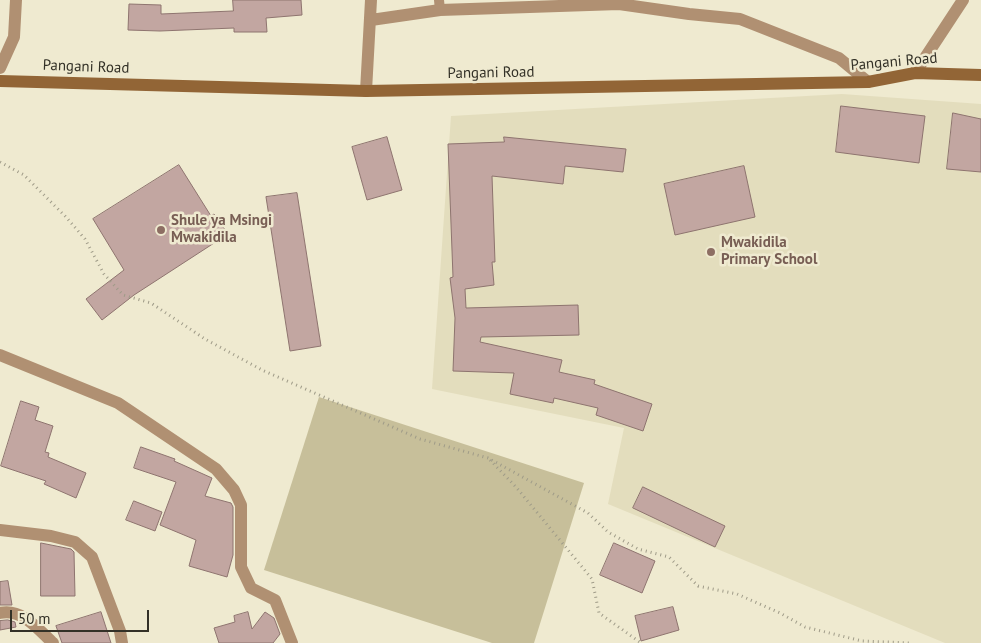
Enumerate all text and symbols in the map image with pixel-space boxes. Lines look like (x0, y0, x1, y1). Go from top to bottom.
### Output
street label: Pangani Road (850, 49, 938, 75)
street label: Pangani Road (42, 56, 130, 78)
street label: Pangani Road (447, 63, 535, 83)
place label: Shule ya Msingi Mwakidila (171, 212, 272, 247)
marker: Shule ya Msingi Mwakidila (155, 224, 167, 236)
place label: Mwakidila Primary School (721, 234, 817, 269)
marker: Mwakidila Primary School (705, 246, 717, 258)
scale bar (12, 600, 151, 632)
text: 50 m (18, 609, 51, 628)

